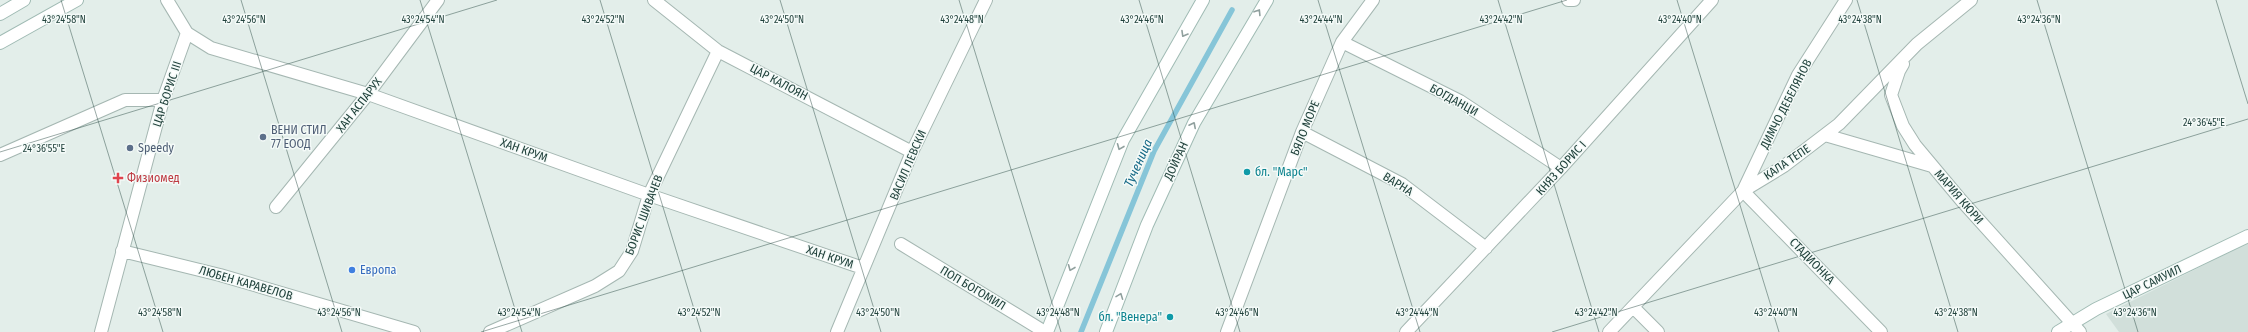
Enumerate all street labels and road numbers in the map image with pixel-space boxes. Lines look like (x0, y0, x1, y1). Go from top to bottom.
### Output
street label: ДИМЧО ДЕБЕЛЯНОВ (1757, 56, 1815, 152)
street label: ЦАР БОРИС III (150, 59, 184, 129)
street label: ЦАР КАЛОЯН (748, 61, 810, 103)
street label: ХАН АСПАРУХ (333, 75, 385, 135)
street label: БОГДАНЦИ (1427, 81, 1481, 119)
street label: БЯЛО МОРЕ (1288, 98, 1323, 158)
street label: ВАСИЛ ЛЕВСКИ (887, 128, 929, 202)
street label: ХАН КРУМ (499, 135, 549, 165)
street label: КНЯЗ БОРИС I (1533, 138, 1589, 198)
street label: ДОЙРАН (1160, 139, 1191, 183)
street label: КАЛА ТЕПЕ (1761, 141, 1813, 183)
street label: МАРИЯ КЮРИ (1932, 167, 1986, 227)
street label: ВАРНА (1380, 169, 1416, 199)
street label: БОРИС ШИВАЧЕВ (622, 173, 666, 257)
street label: СТАДИОНКА (1787, 235, 1838, 287)
street label: ХАН КРУМ (805, 242, 855, 272)
street label: ЦАР САМУИЛ (2120, 262, 2184, 302)
street label: ЛЮБЕН КАРАВЕЛОВ (198, 263, 295, 303)
street label: ПОП БОГОМИЛ (938, 263, 1008, 313)

